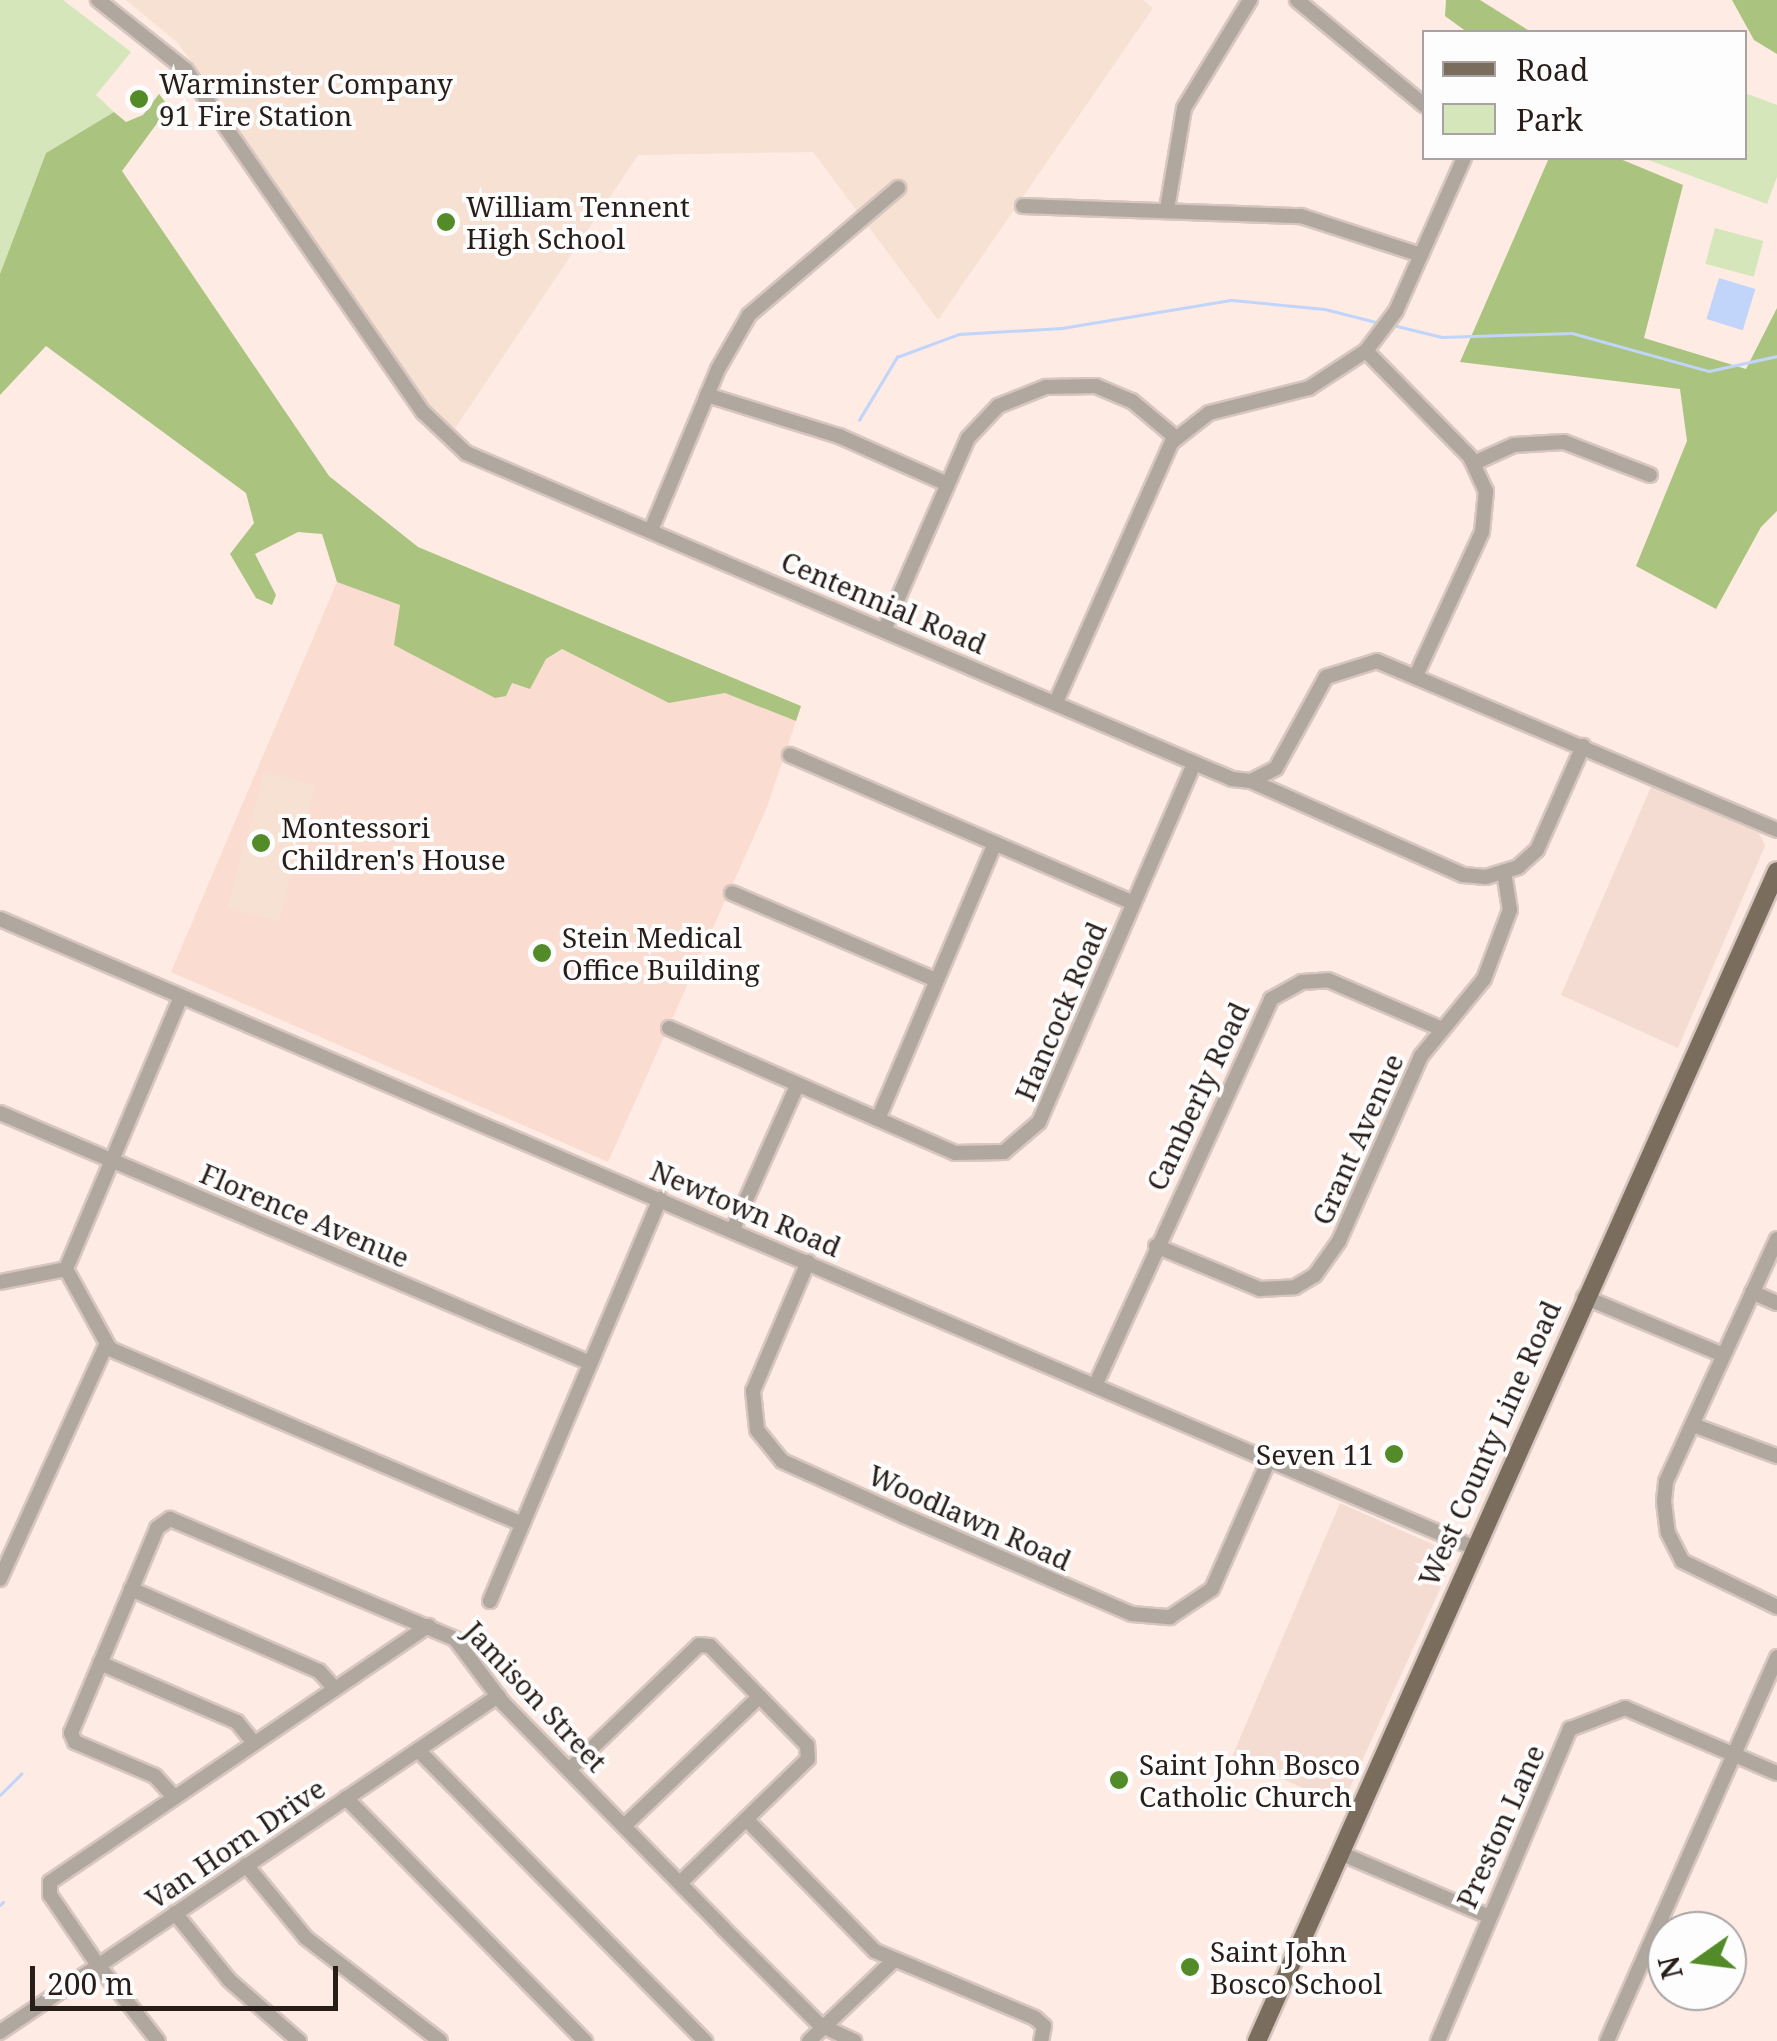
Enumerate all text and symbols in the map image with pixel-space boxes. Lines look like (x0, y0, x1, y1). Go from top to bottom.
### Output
legend (1422, 30, 1747, 160)
text: Road (1516, 49, 1588, 90)
place label: Warminster Company 91 Fire Station (159, 66, 453, 132)
marker: Warminster Company 91 Fire Station (128, 88, 150, 110)
text: Park (1516, 99, 1583, 140)
place label: William Tennent High School (466, 189, 690, 255)
marker: William Tennent High School (435, 211, 457, 233)
street label: Centennial Road (776, 544, 992, 660)
place label: Montessori Children's House (281, 810, 506, 876)
marker: Montessori Children's House (250, 832, 272, 854)
street label: Hancock Road (1007, 917, 1113, 1105)
place label: Stein Medical Office Building (562, 920, 760, 986)
marker: Stein Medical Office Building (531, 942, 553, 964)
street label: Camberly Road (1139, 996, 1255, 1196)
street label: Grant Avenue (1304, 1048, 1410, 1230)
street label: Newtown Road (646, 1153, 846, 1263)
street label: Florence Avenue (195, 1156, 415, 1274)
street label: West County Line Road (1411, 1295, 1567, 1591)
place label: Seven 11 (1256, 1437, 1374, 1471)
marker: Seven 11 (1383, 1443, 1405, 1465)
street label: Woodlawn Road (863, 1457, 1077, 1577)
street label: Jamison Street (458, 1614, 614, 1778)
street label: Preston Lane (1449, 1739, 1551, 1913)
place label: Saint John Bosco Catholic Church (1139, 1747, 1360, 1813)
marker: Saint John Bosco Catholic Church (1108, 1769, 1130, 1791)
street label: Van Horn Drive (139, 1771, 331, 1915)
north arrow (1647, 1911, 1747, 2011)
place label: Saint John Bosco School (1210, 1934, 1382, 2000)
scale bar (35, 1946, 342, 2008)
text: N (1649, 1952, 1691, 1983)
marker: Saint John Bosco School (1179, 1956, 1201, 1978)
text: 200 m (47, 1963, 133, 2004)

